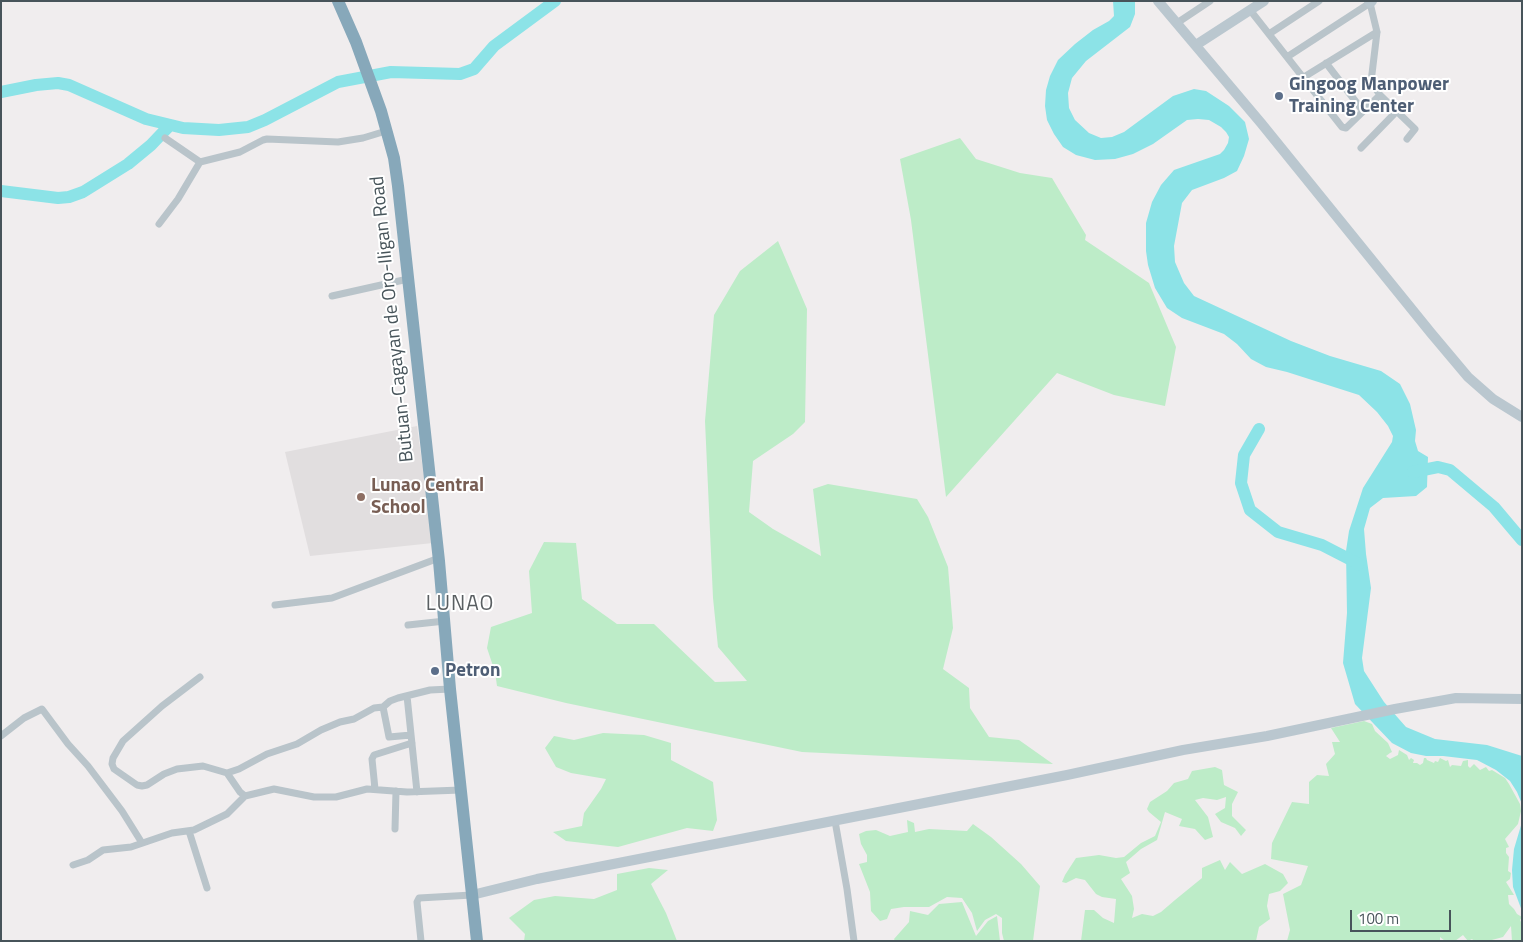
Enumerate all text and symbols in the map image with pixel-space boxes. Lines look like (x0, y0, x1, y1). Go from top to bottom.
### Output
place label: Gingoog Manpower Training Center (1289, 74, 1449, 118)
marker: Gingoog Manpower Training Center (1273, 90, 1285, 102)
street label: Butuan-Cagayan de Oro-Iligan Road (367, 175, 419, 463)
place label: Lunao Central School (371, 475, 484, 519)
marker: Lunao Central School (355, 491, 367, 503)
district label: LUNAO (425, 592, 495, 618)
place label: Petron (445, 660, 500, 682)
marker: Petron (429, 665, 441, 677)
scale bar (1353, 900, 1454, 932)
text: 100 m (1358, 907, 1399, 930)

